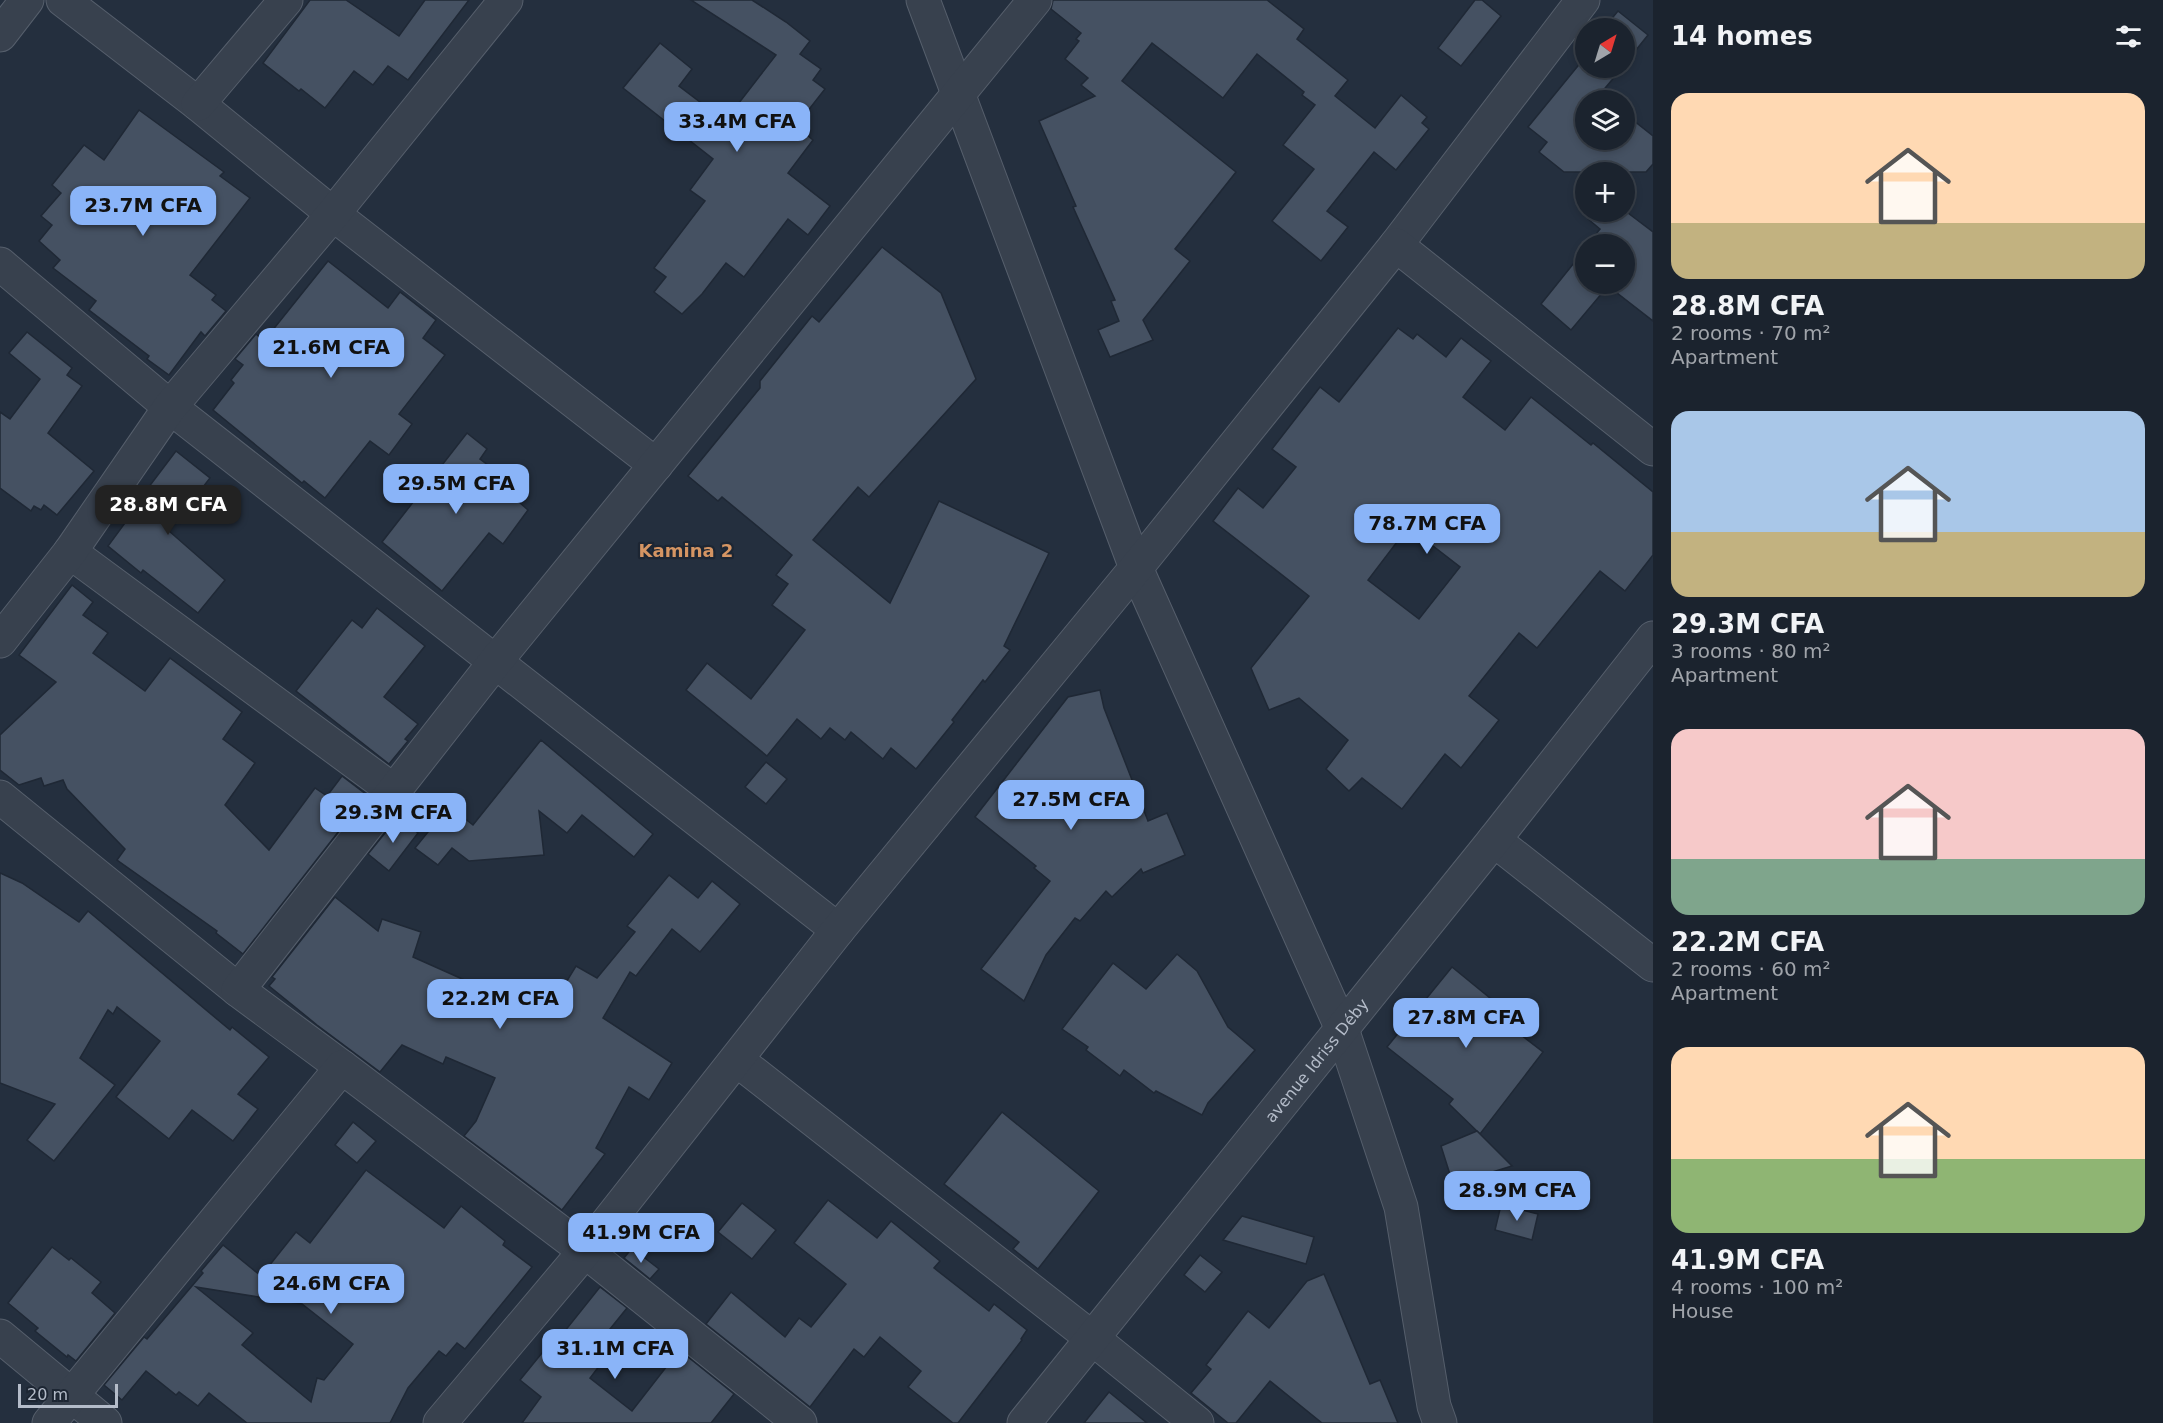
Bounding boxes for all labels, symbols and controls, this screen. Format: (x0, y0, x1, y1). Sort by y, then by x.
north arrow (1575, 18, 1635, 78)
map controls (1575, 18, 1635, 294)
icon: filters (2112, 20, 2145, 53)
text: 14 homes (1671, 21, 1813, 51)
button: layers (1575, 90, 1635, 150)
pin: 33.4M CFA (668, 102, 806, 153)
text: 33.4M CFA (678, 109, 796, 133)
icon: home (1854, 132, 1962, 240)
button: + (1575, 162, 1635, 222)
pin: 23.7M CFA (74, 186, 212, 237)
text: 23.7M CFA (84, 193, 202, 217)
button: − (1575, 234, 1635, 294)
text: 28.8M CFA (1671, 291, 1824, 321)
text: 2 rooms · 70 m² (1671, 321, 1831, 345)
pin: 21.6M CFA (262, 328, 400, 379)
text: 21.6M CFA (272, 335, 390, 359)
text: Apartment (1671, 345, 1778, 369)
icon: home (1854, 450, 1962, 558)
pin: 29.5M CFA (387, 464, 525, 515)
text: 29.5M CFA (397, 471, 515, 495)
pin: 28.8M CFA (99, 485, 237, 536)
text: 28.8M CFA (109, 492, 227, 516)
pin: 78.7M CFA (1358, 504, 1496, 555)
text: 78.7M CFA (1368, 511, 1486, 535)
district label: Kamina 2 (639, 540, 733, 561)
text: 29.3M CFA (1671, 609, 1824, 639)
text: 3 rooms · 80 m² (1671, 639, 1831, 663)
text: Apartment (1671, 663, 1778, 687)
icon: home (1854, 768, 1962, 876)
pin: 27.5M CFA (1002, 780, 1140, 831)
text: 27.5M CFA (1012, 787, 1130, 811)
pin: 29.3M CFA (324, 793, 462, 844)
text: 29.3M CFA (334, 800, 452, 824)
text: 22.2M CFA (1671, 927, 1824, 957)
text: 2 rooms · 60 m² (1671, 957, 1831, 981)
pin: 22.2M CFA (431, 979, 569, 1030)
text: Apartment (1671, 981, 1778, 1005)
text: 22.2M CFA (441, 986, 559, 1010)
street label: avenue Idriss Déby (1261, 994, 1372, 1126)
pin: 27.8M CFA (1397, 998, 1535, 1049)
text: 27.8M CFA (1407, 1005, 1525, 1029)
icon: home (1854, 1086, 1962, 1194)
pin: 28.9M CFA (1448, 1171, 1586, 1222)
text: 28.9M CFA (1458, 1178, 1576, 1202)
pin: 41.9M CFA (572, 1213, 710, 1264)
text: 41.9M CFA (582, 1220, 700, 1244)
text: 41.9M CFA (1671, 1245, 1824, 1275)
pin: 24.6M CFA (262, 1264, 400, 1315)
text: 24.6M CFA (272, 1271, 390, 1295)
text: 4 rooms · 100 m² (1671, 1275, 1843, 1299)
text: House (1671, 1299, 1734, 1323)
pin: 31.1M CFA (546, 1329, 684, 1380)
text: 31.1M CFA (556, 1336, 674, 1360)
scale bar (18, 1381, 118, 1408)
text: 20 m (27, 1385, 68, 1404)

